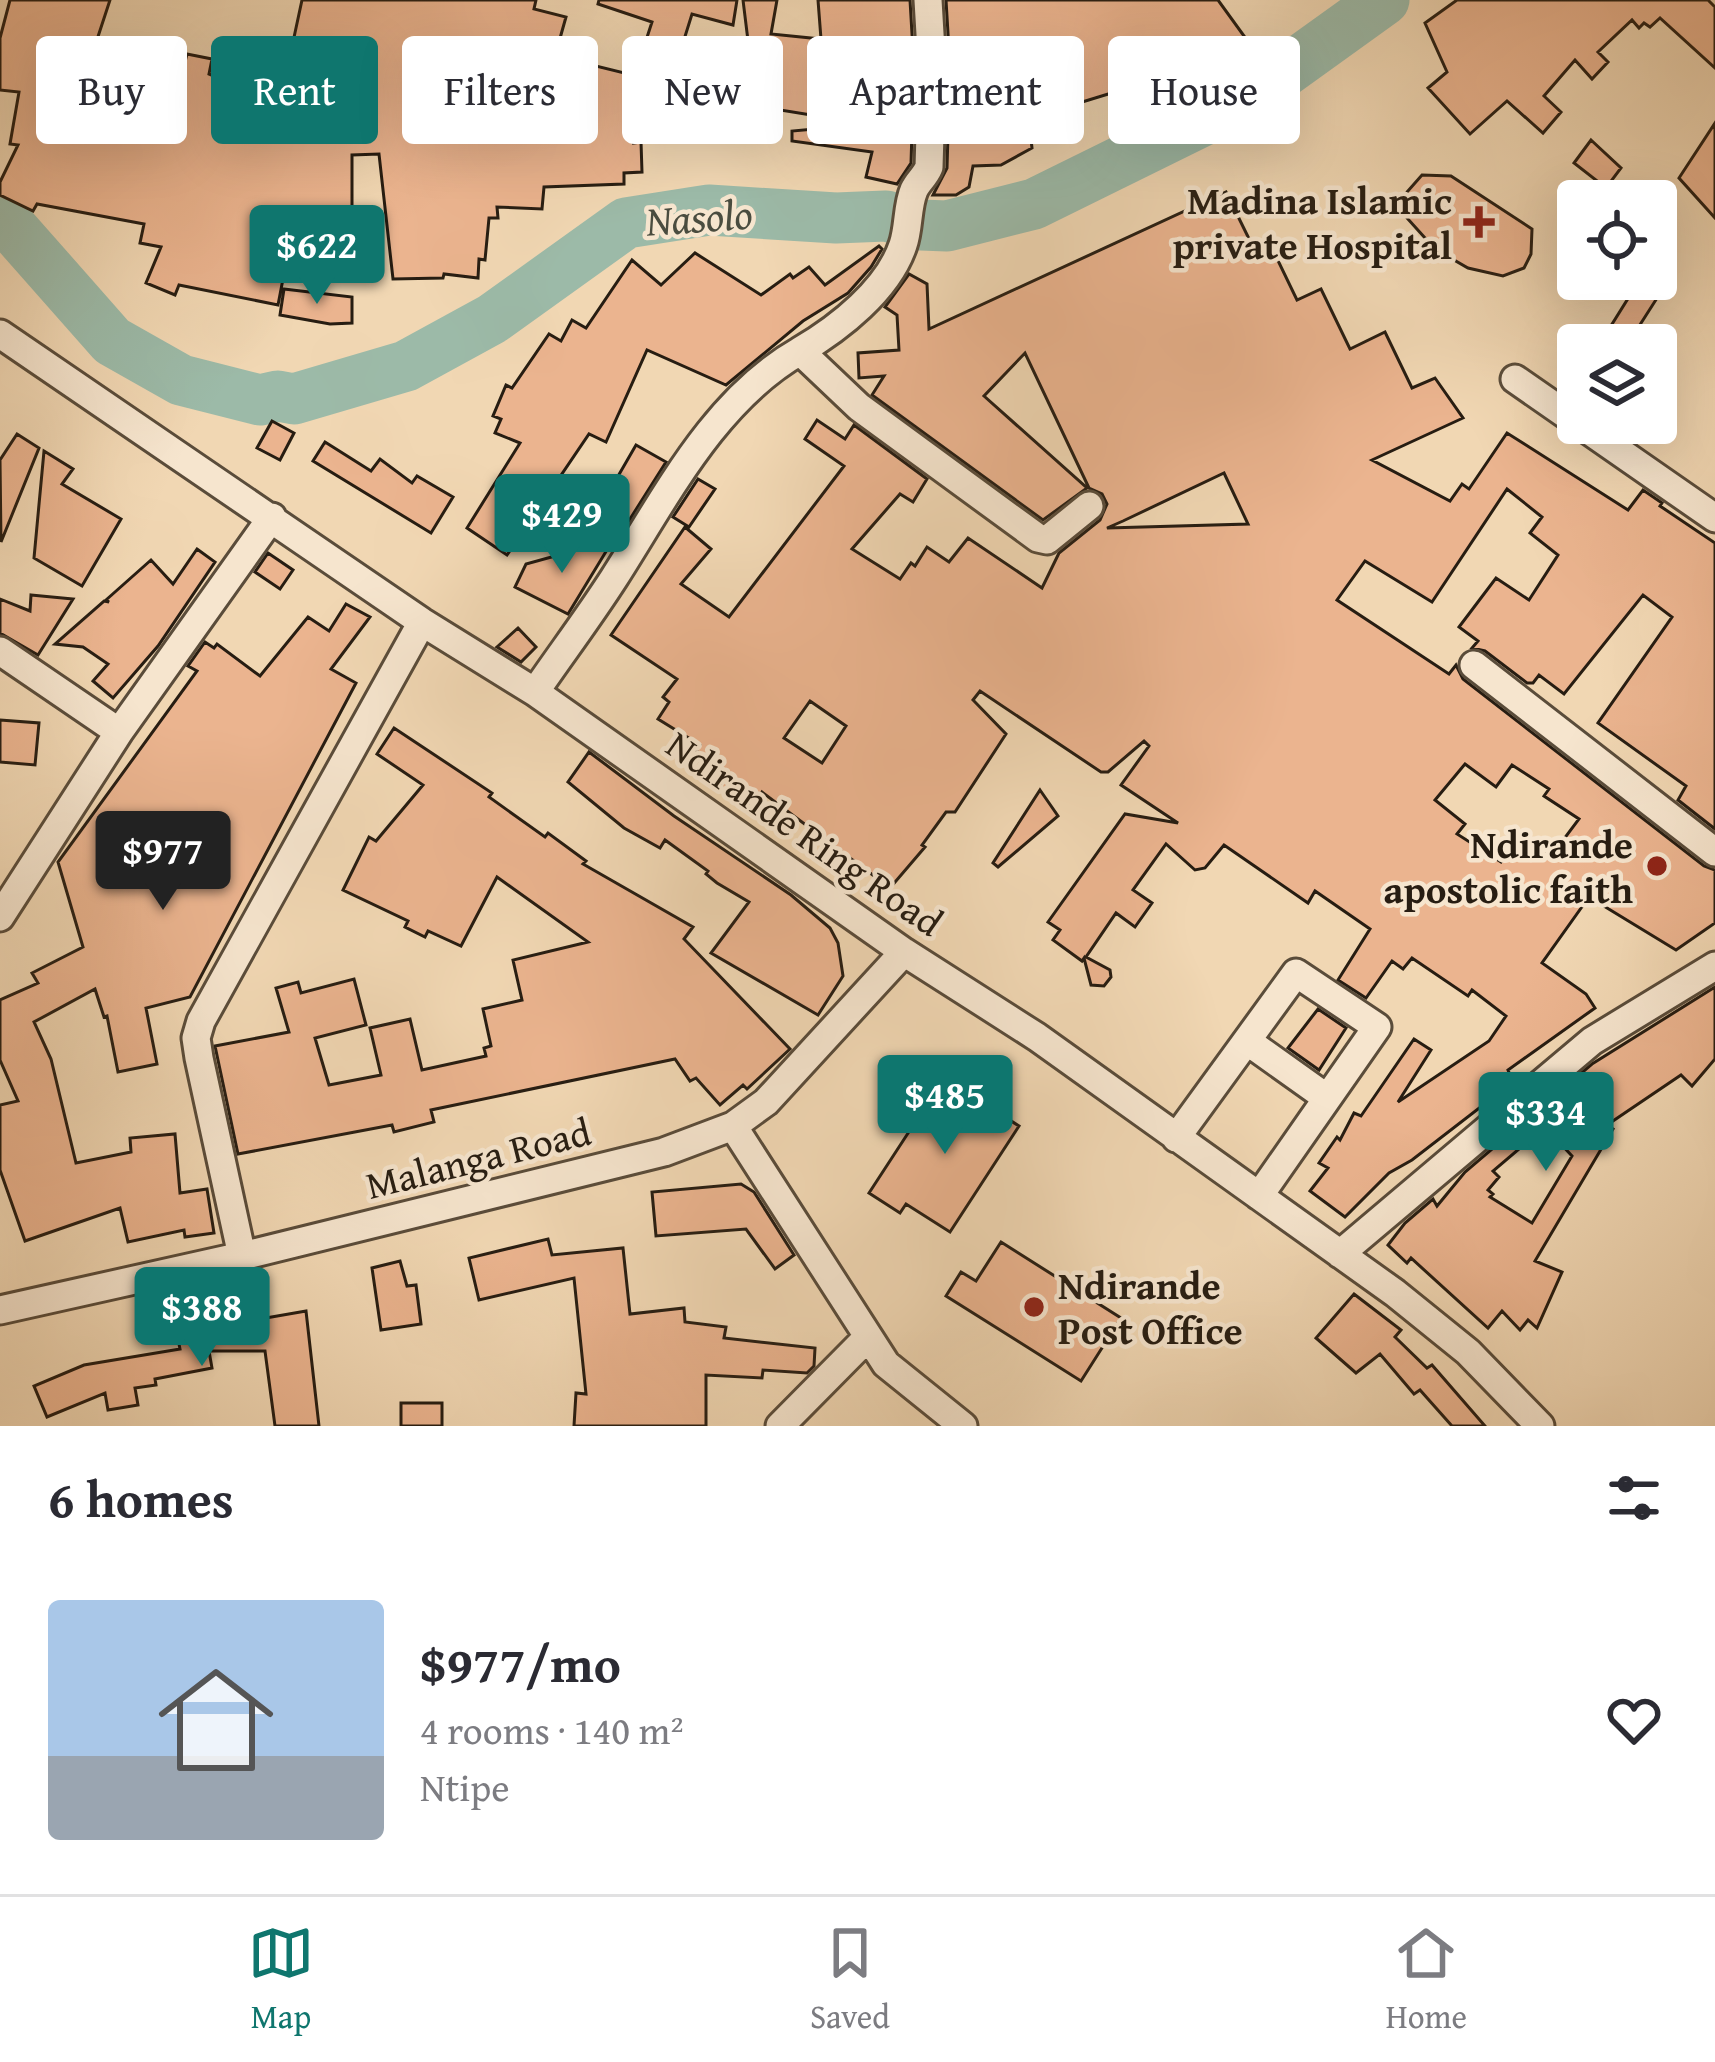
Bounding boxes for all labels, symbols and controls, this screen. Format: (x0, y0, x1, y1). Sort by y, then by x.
chip: Buy (36, 36, 187, 144)
chip: Rent (211, 36, 378, 144)
chip: Filters (402, 36, 598, 144)
chip: New (622, 36, 783, 144)
chip: Apartment (807, 36, 1084, 144)
chip: House (1108, 36, 1300, 144)
place label: Madina Islamic private Hospital (1172, 171, 1452, 273)
map controls (1557, 180, 1677, 444)
button: locate (1557, 180, 1677, 300)
water label: Nasolo (643, 182, 754, 251)
pin: $622 (246, 205, 388, 307)
marker: Madina Islamic private Hospital (1463, 206, 1495, 238)
text: $622 (277, 215, 357, 272)
button: layers (1557, 324, 1677, 444)
pin: $429 (491, 474, 633, 576)
text: $429 (522, 484, 602, 541)
street label: Ndirande Ring Road (655, 716, 955, 949)
pin: $977 (92, 811, 234, 913)
place label: Ndirande apostolic faith (1384, 815, 1633, 917)
text: $977 (123, 821, 203, 878)
marker: Ndirande apostolic faith (1644, 853, 1670, 879)
pin: $485 (874, 1055, 1016, 1157)
text: $485 (905, 1065, 985, 1122)
pin: $334 (1475, 1072, 1617, 1174)
text: $334 (1506, 1082, 1586, 1139)
street label: Malanga Road (360, 1102, 596, 1213)
place label: Ndirande Post Office (1058, 1256, 1243, 1358)
pin: $388 (131, 1267, 273, 1369)
text: $388 (162, 1277, 242, 1334)
marker: Ndirande Post Office (1021, 1294, 1047, 1320)
text: 6 homes (48, 1461, 234, 1536)
icon: filters (1601, 1465, 1667, 1531)
text: $977/mo (420, 1626, 621, 1701)
icon: home (144, 1648, 288, 1792)
icon: heart (1601, 1687, 1667, 1753)
text: 4 rooms · 140 m² (420, 1701, 684, 1758)
text: Ntipe (420, 1758, 510, 1815)
tab: Map (248, 1920, 314, 2040)
tab: Saved (810, 1920, 890, 2040)
tab: Home (1386, 1920, 1467, 2040)

